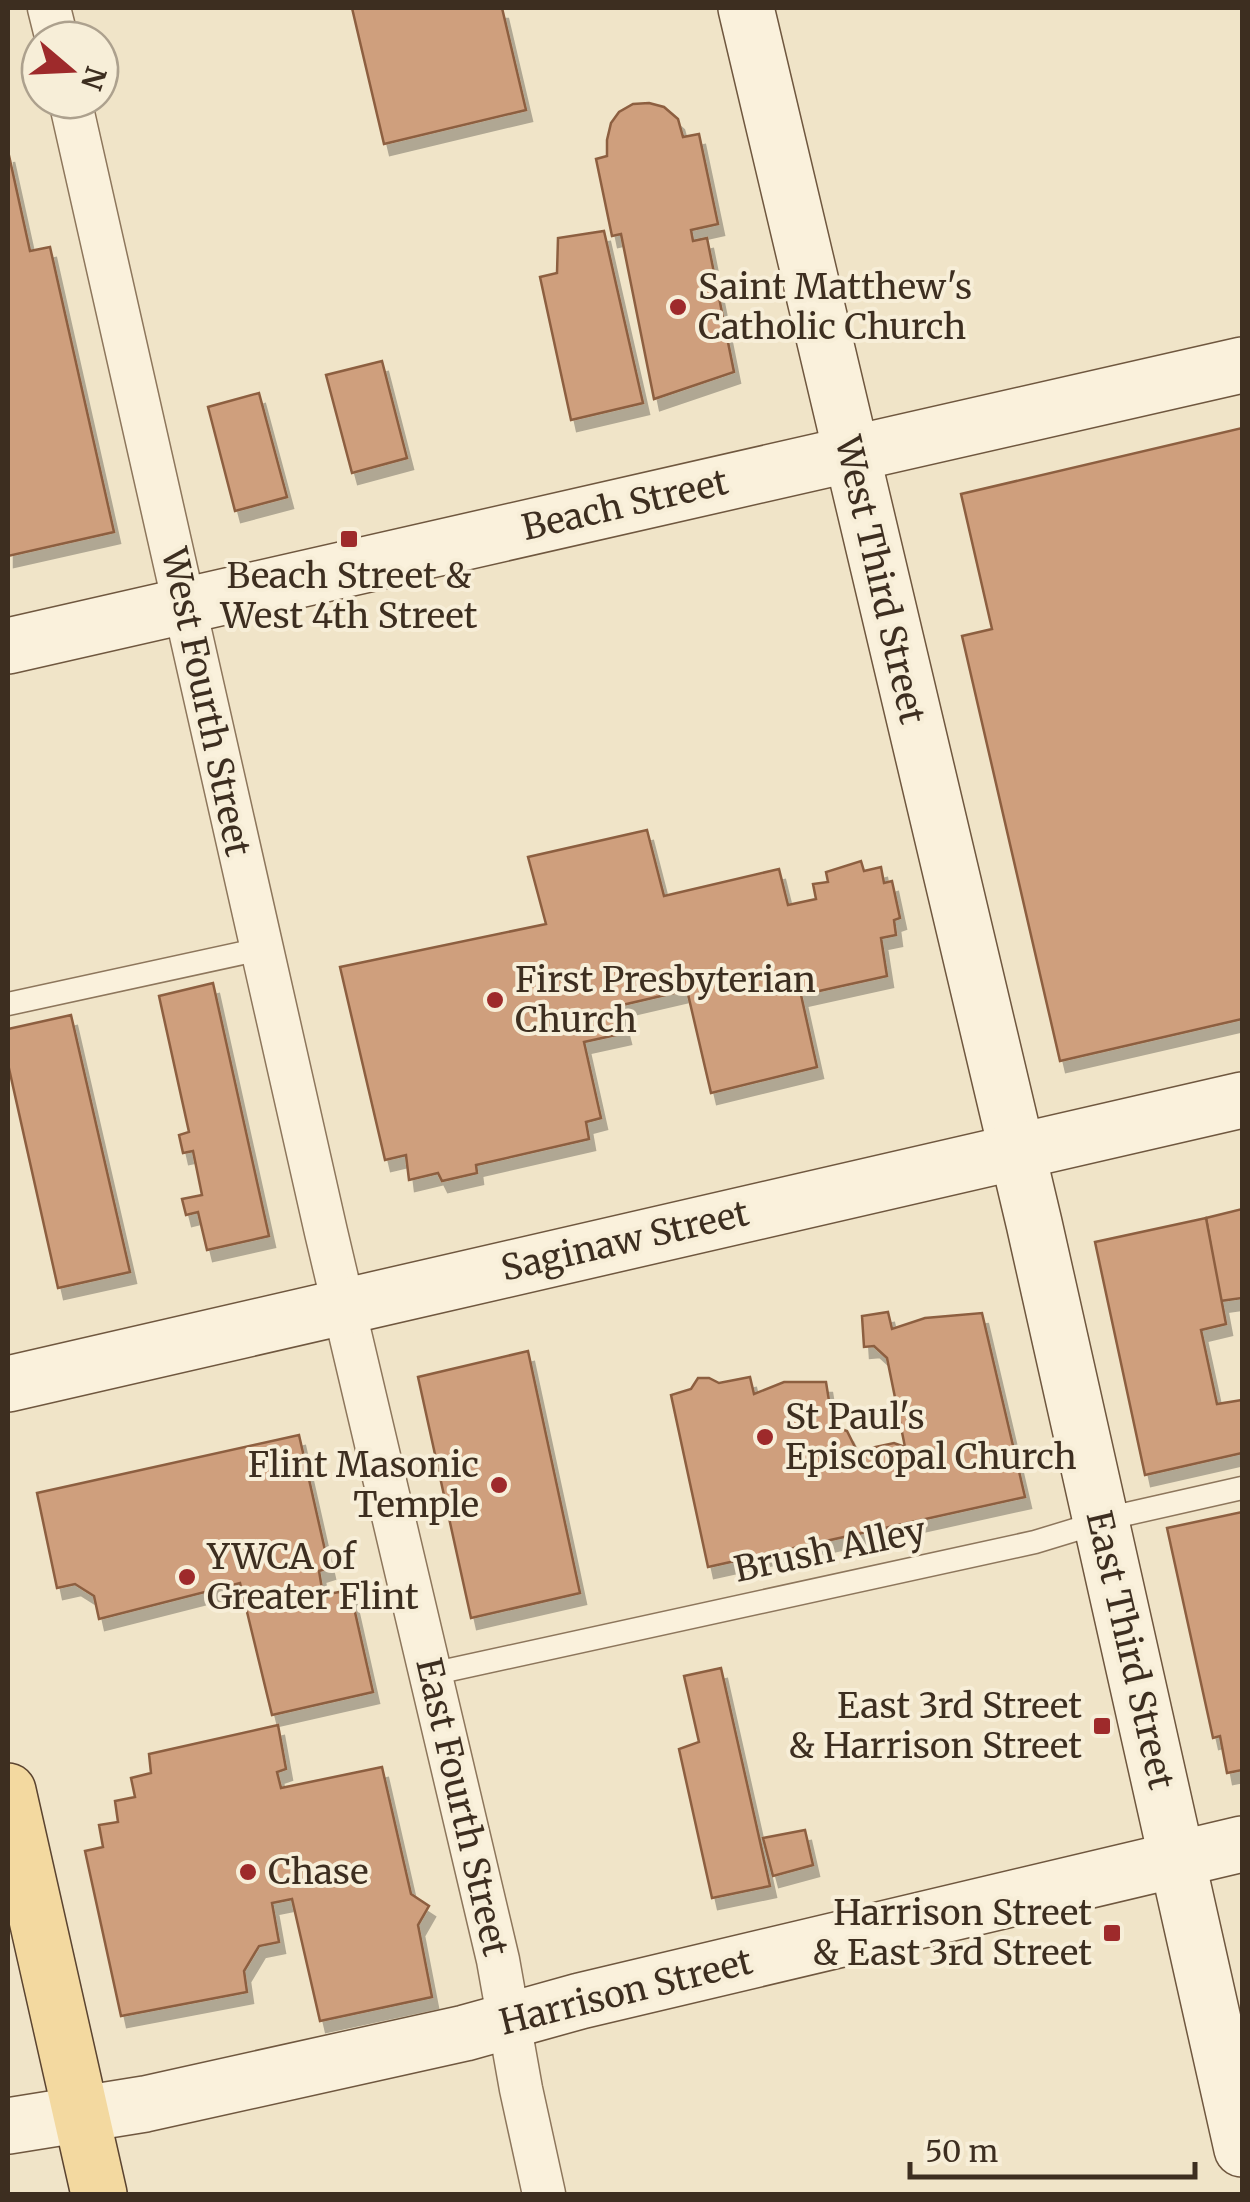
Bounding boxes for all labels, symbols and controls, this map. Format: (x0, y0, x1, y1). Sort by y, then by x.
north arrow (20, 20, 120, 120)
text: N (73, 62, 114, 94)
place label: Saint Matthew's Catholic Church (698, 265, 972, 349)
marker: Saint Matthew's Catholic Church (667, 296, 689, 318)
street label: West Third Street (825, 431, 935, 729)
street label: Beach Street (518, 460, 733, 550)
marker: Beach Street & West 4th Street (338, 528, 360, 550)
street label: West Fourth Street (152, 543, 260, 860)
place label: Beach Street & West 4th Street (220, 554, 478, 638)
place label: First Presbyterian Church (515, 958, 816, 1042)
marker: First Presbyterian Church (484, 989, 506, 1011)
street label: Saginaw Street (497, 1191, 753, 1291)
place label: St Paul's Episcopal Church (785, 1395, 1077, 1479)
marker: St Paul's Episcopal Church (754, 1426, 776, 1448)
place label: Flint Masonic Temple (248, 1443, 479, 1527)
marker: Flint Masonic Temple (488, 1474, 510, 1496)
street label: East Third Street (1077, 1506, 1184, 1794)
street label: Brush Alley (730, 1508, 930, 1592)
place label: YWCA of Greater Flint (206, 1535, 419, 1619)
marker: YWCA of Greater Flint (176, 1566, 198, 1588)
street label: East Fourth Street (406, 1654, 518, 1961)
place label: East 3rd Street & Harrison Street (788, 1684, 1082, 1768)
marker: East 3rd Street & Harrison Street (1091, 1715, 1113, 1737)
place label: Chase (268, 1850, 368, 1894)
marker: Chase (237, 1861, 259, 1883)
place label: Harrison Street & East 3rd Street (812, 1891, 1092, 1975)
marker: Harrison Street & East 3rd Street (1101, 1922, 1123, 1944)
street label: Harrison Street (495, 1939, 757, 2045)
scale bar (910, 2117, 1195, 2179)
text: 50 m (925, 2132, 998, 2170)

